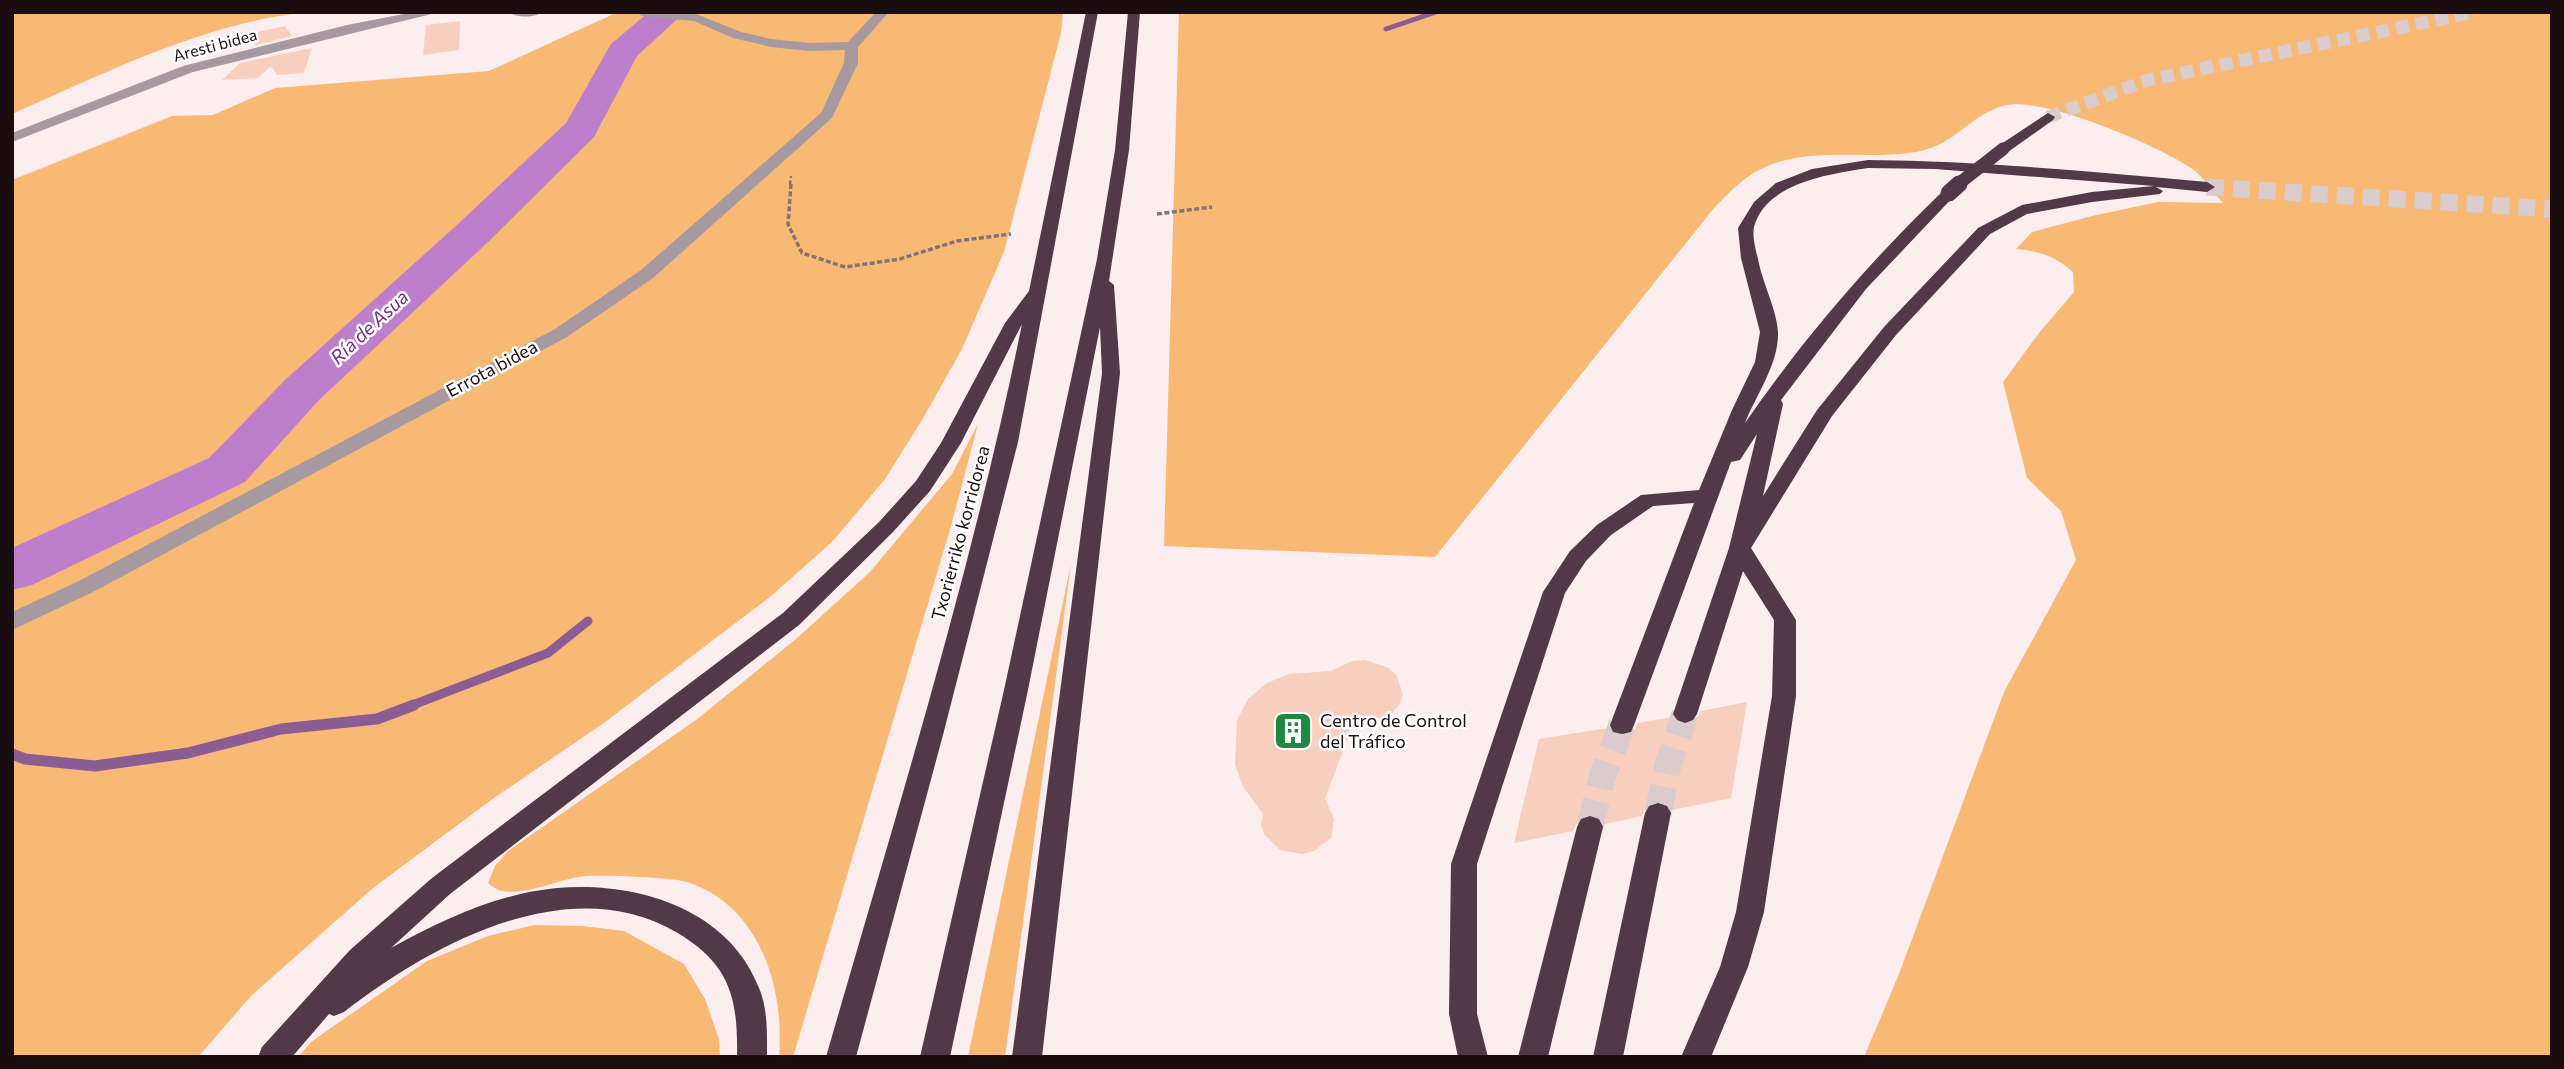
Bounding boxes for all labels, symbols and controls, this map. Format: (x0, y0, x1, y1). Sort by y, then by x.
street label: Aresti bidea (171, 24, 259, 65)
water label: Ría de Asua (325, 285, 412, 369)
street label: Errota bidea (442, 335, 541, 401)
street label: Txorierriko korridorea (926, 443, 994, 622)
place label: Centro de Control del Tráfico (1320, 709, 1467, 752)
building icon: Centro de Control del Tráfico (1272, 710, 1314, 752)

